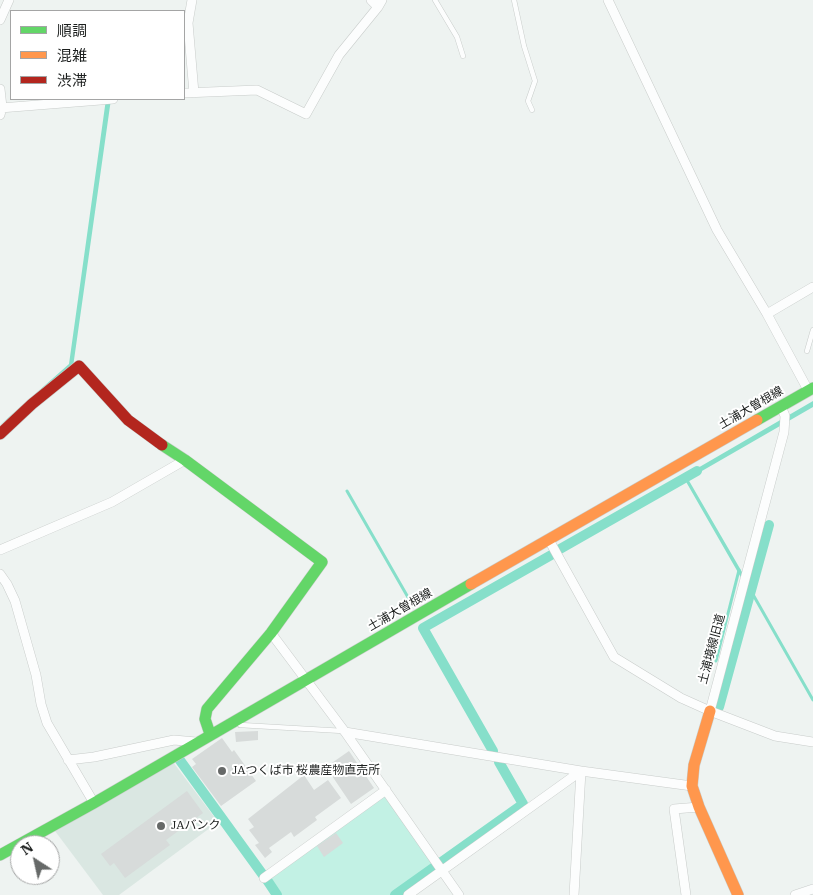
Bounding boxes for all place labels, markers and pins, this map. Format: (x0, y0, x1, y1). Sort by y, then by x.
place label: JAつくば市 桜農産物直売所 (232, 764, 380, 778)
marker: JAつくば市 桜農産物直売所 (216, 765, 228, 777)
place label: JAバンク (171, 819, 220, 833)
marker: JAバンク (155, 820, 167, 832)

